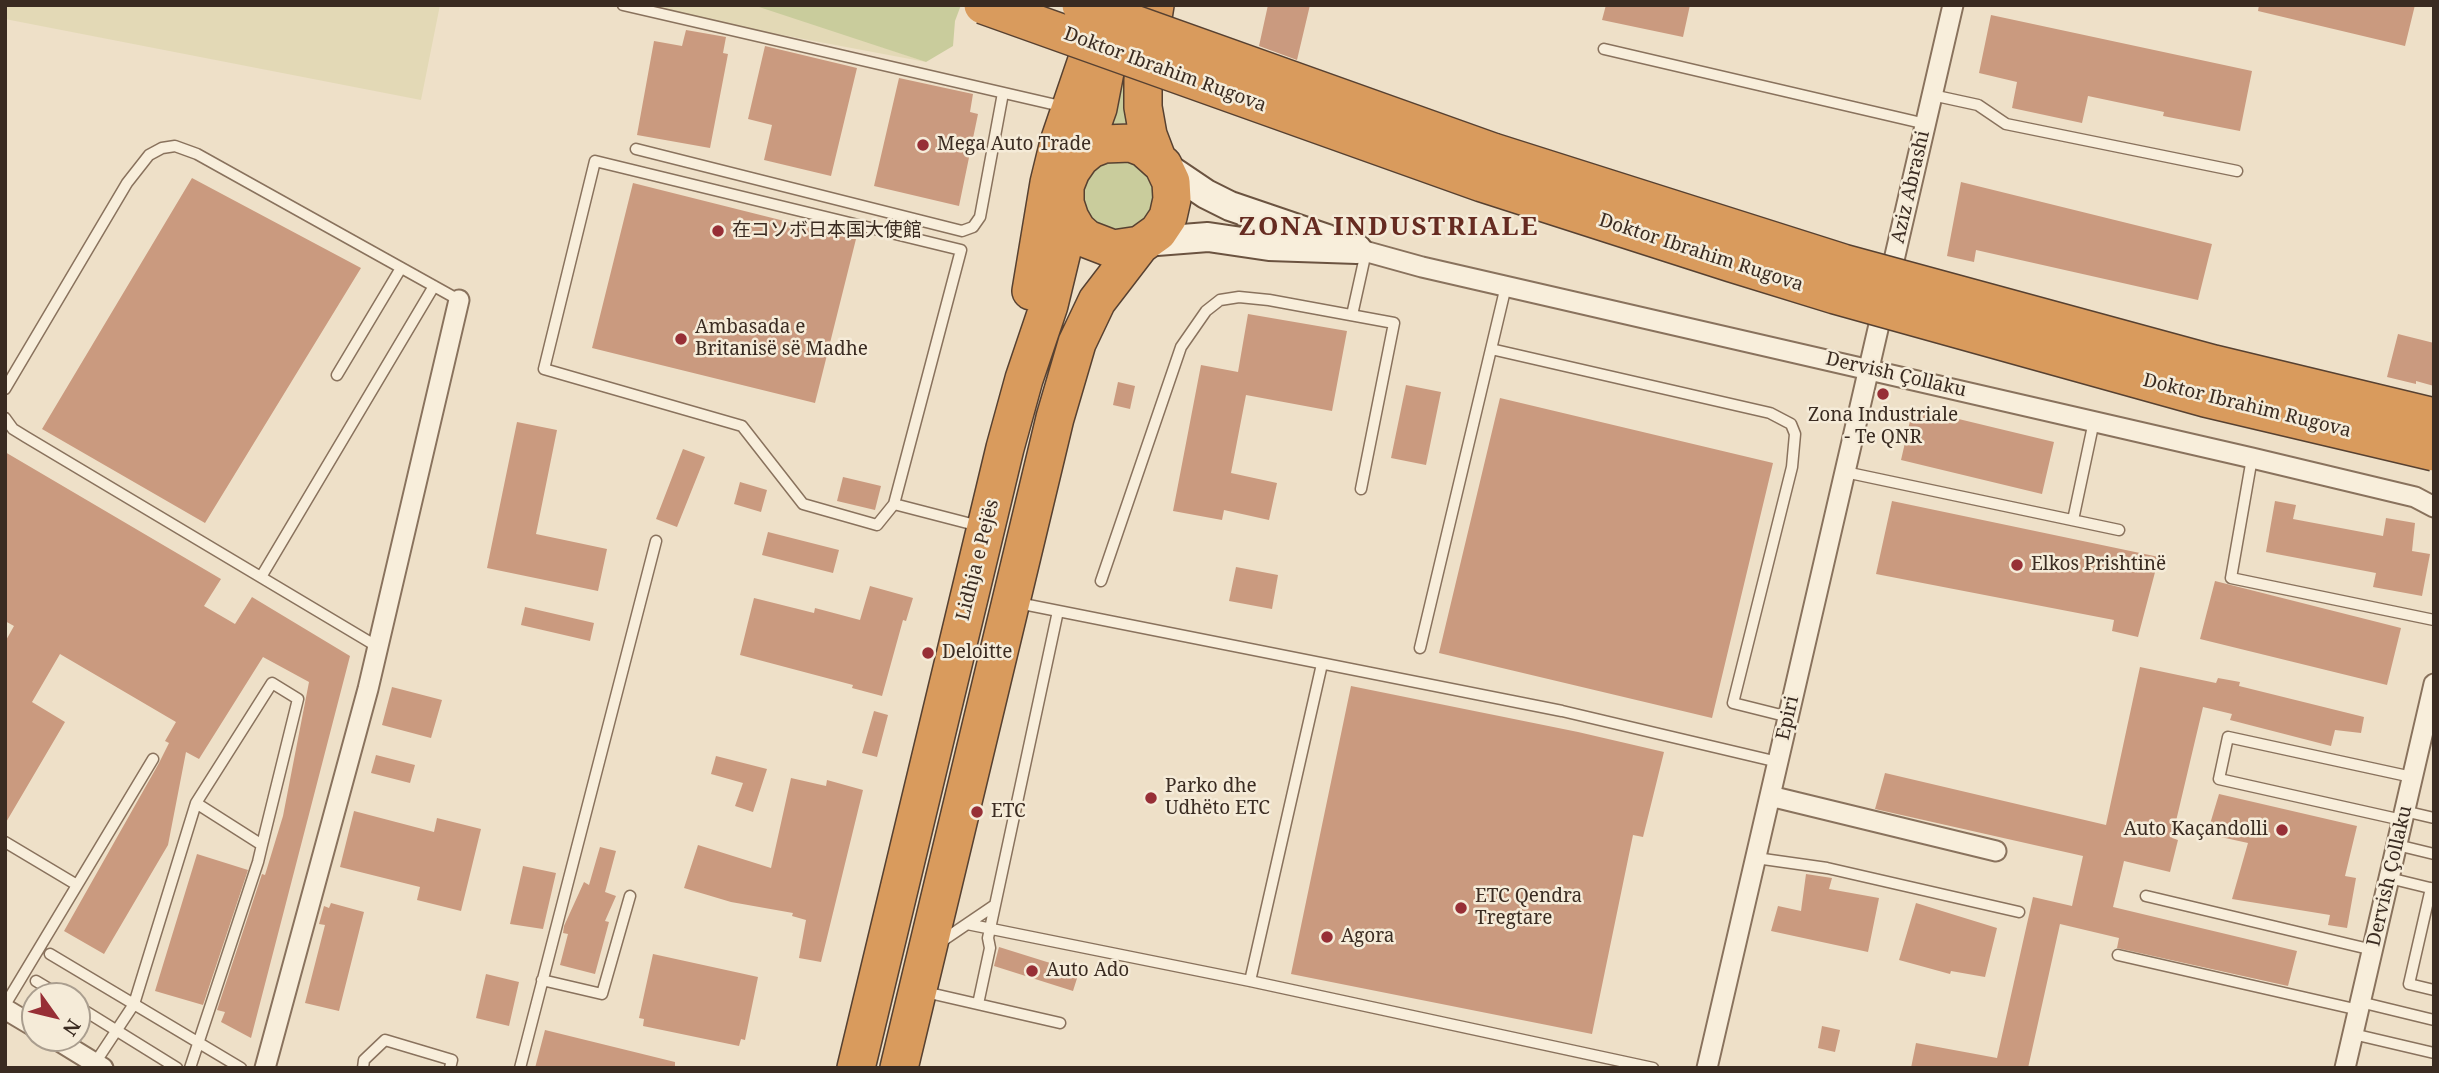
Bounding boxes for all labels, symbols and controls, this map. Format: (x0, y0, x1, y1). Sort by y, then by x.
street label: Doktor Ibrahim Rugova (1061, 23, 1269, 117)
street label: Aziz Abrashi (1887, 128, 1935, 246)
place label: Mega Auto Trade (937, 134, 1091, 156)
marker: Mega Auto Trade (915, 137, 931, 153)
street label: Doktor Ibrahim Rugova (1596, 209, 1806, 297)
district label: ZONA INDUSTRIALE (1241, 212, 1537, 244)
place label: 在コソボ日本国大使館 (732, 220, 922, 242)
marker: 在コソボ日本国大使館 (710, 223, 726, 239)
place label: Ambasada e Britanisë së Madhe (695, 317, 868, 361)
marker: Ambasada e Britanisë së Madhe (673, 331, 689, 347)
street label: Dervish Çollaku (1823, 348, 1969, 402)
street label: Doktor Ibrahim Rugova (2141, 369, 2353, 443)
marker: Zona Industriale - Te QNR (1875, 386, 1891, 402)
place label: Zona Industriale - Te QNR (1808, 405, 1958, 449)
street label: Lidhja e Pejës (952, 497, 1004, 623)
place label: Elkos Prishtinë (2031, 554, 2166, 576)
marker: Elkos Prishtinë (2009, 557, 2025, 573)
place label: Deloitte (942, 642, 1012, 664)
marker: Deloitte (920, 645, 936, 661)
street label: Epiri (1772, 694, 1804, 742)
place label: Parko dhe Udhëto ETC (1165, 776, 1270, 820)
marker: Parko dhe Udhëto ETC (1143, 790, 1159, 806)
place label: ETC (991, 801, 1026, 823)
street label: Dervish Çollaku (2363, 803, 2417, 949)
marker: ETC (969, 804, 985, 820)
place label: Auto Kaçandolli (2124, 819, 2268, 841)
marker: Auto Kaçandolli (2274, 822, 2290, 838)
place label: ETC Qendra Tregtare (1475, 886, 1582, 930)
marker: ETC Qendra Tregtare (1453, 900, 1469, 916)
place label: Agora (1341, 926, 1394, 948)
marker: Agora (1319, 929, 1335, 945)
place label: Auto Ado (1046, 960, 1129, 982)
marker: Auto Ado (1024, 963, 1040, 979)
north arrow (21, 982, 91, 1052)
text: N (57, 1014, 87, 1041)

